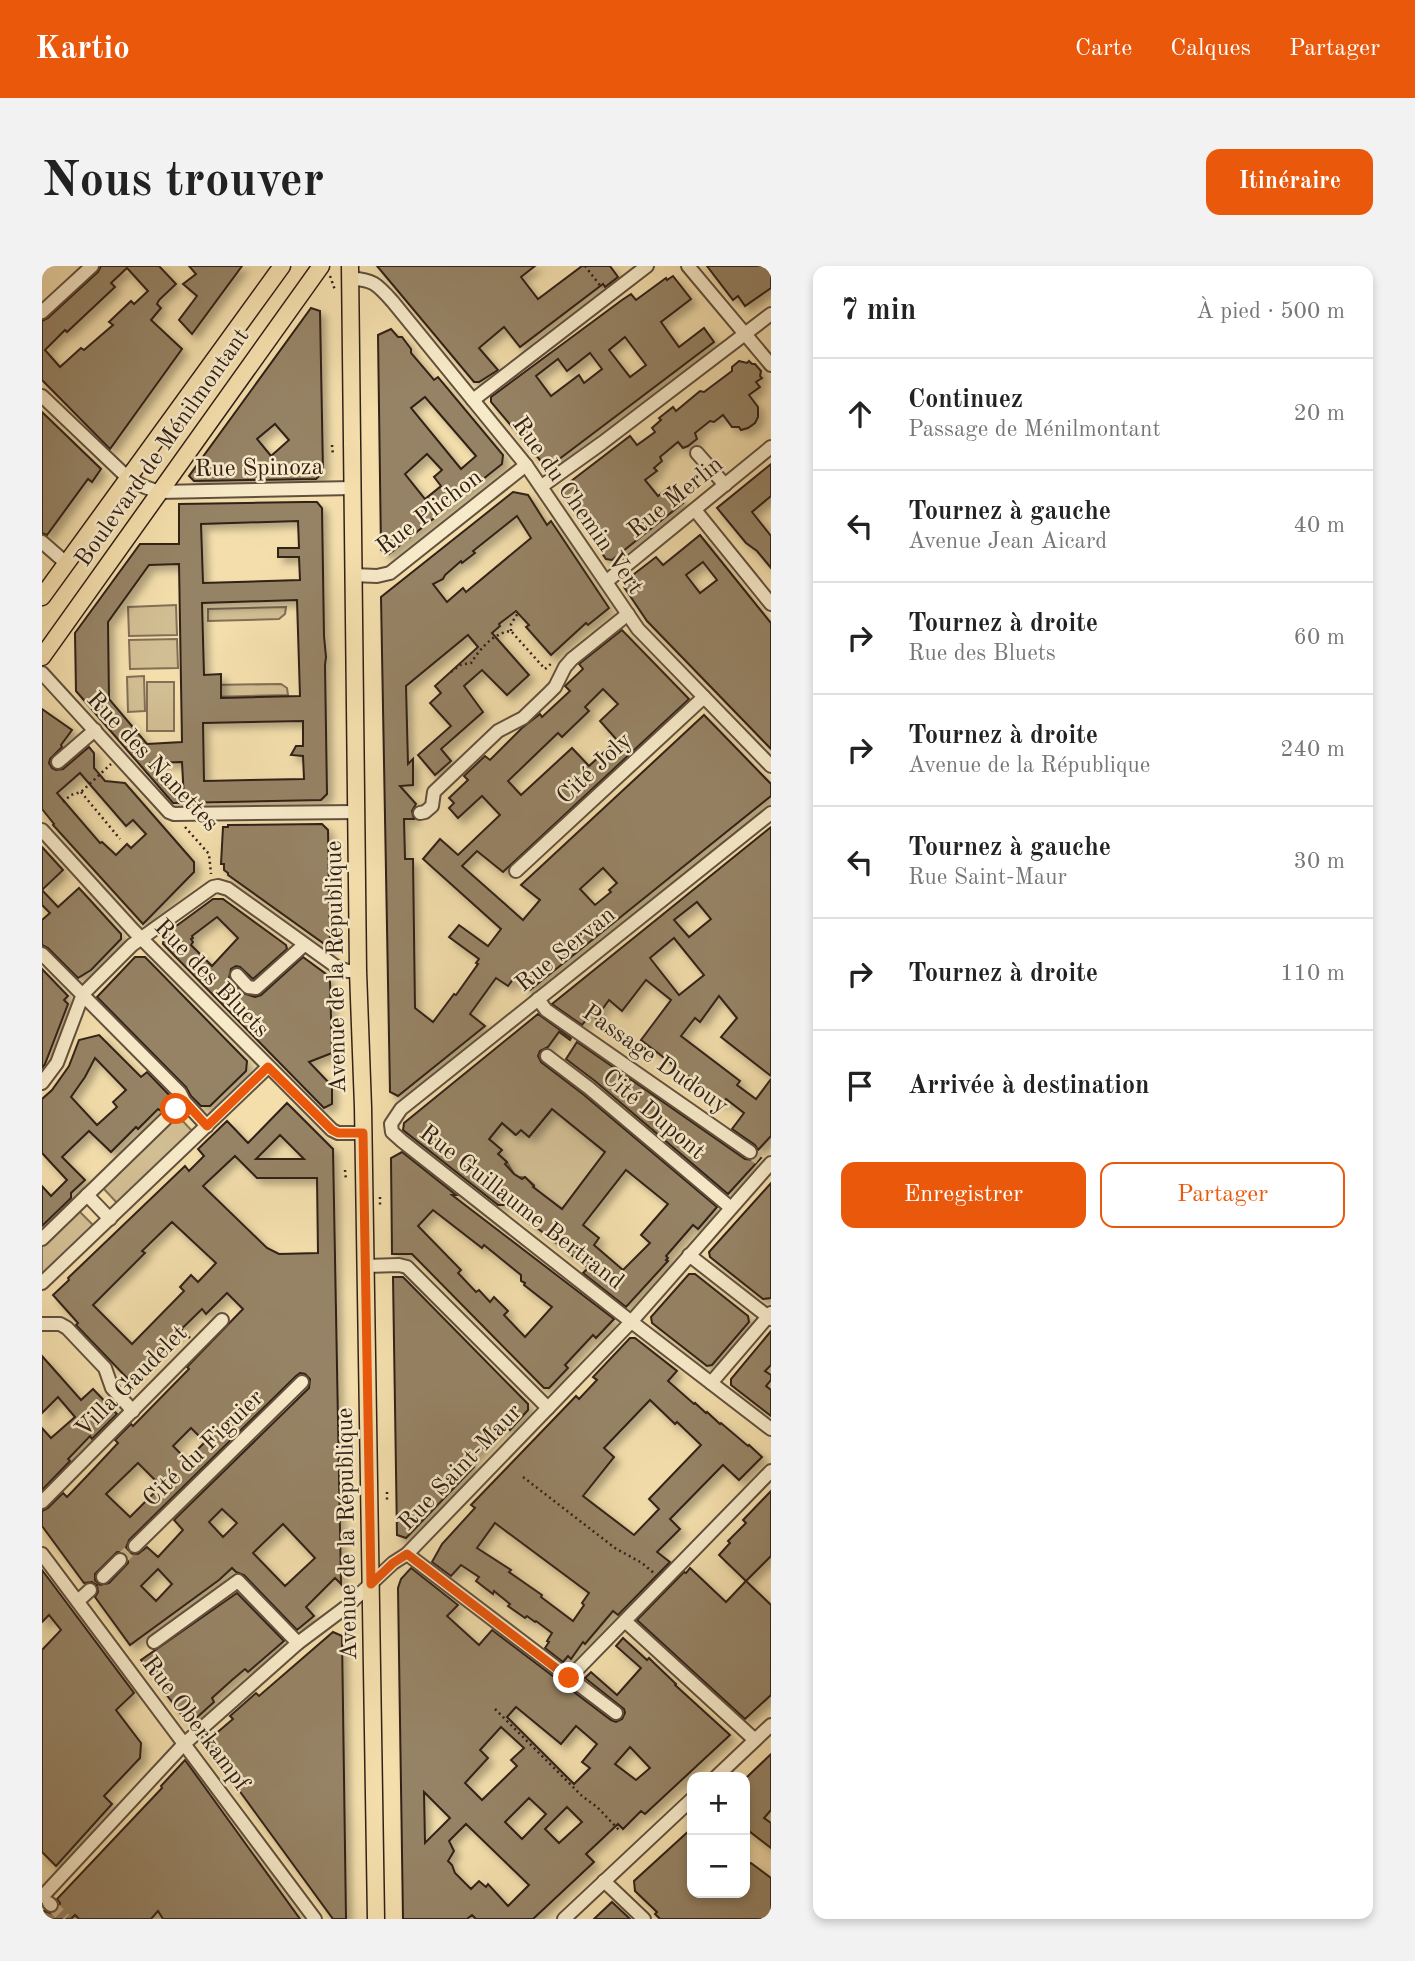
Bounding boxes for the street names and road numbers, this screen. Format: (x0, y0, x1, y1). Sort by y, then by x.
street label: Boulevard de Ménilmontant (72, 325, 254, 571)
street label: Rue du Chemin Vert (507, 413, 647, 599)
street label: Rue Merlin (624, 453, 728, 543)
street label: Rue Spinoza (194, 456, 324, 482)
street label: Rue Plichon (373, 466, 487, 560)
street label: Rue des Nanettes (81, 688, 223, 836)
street label: Cité Joly (553, 728, 637, 809)
street label: Avenue de la République (323, 840, 351, 1094)
street label: Rue Servan (512, 903, 620, 997)
street label: Rue des Bluets (149, 915, 273, 1043)
street label: Passage Dudouy (578, 1001, 733, 1119)
street label: Cité Dupont (597, 1065, 709, 1165)
street label: Rue Guillaume Bertrand (414, 1121, 628, 1295)
street label: Villa Gaudelet (72, 1322, 192, 1442)
street label: Cité du Figuier (139, 1386, 269, 1512)
street label: Rue Saint-Maur (395, 1400, 527, 1536)
street label: Avenue de la République (334, 1407, 362, 1661)
street label: Rue Oberkampf (137, 1652, 254, 1797)

